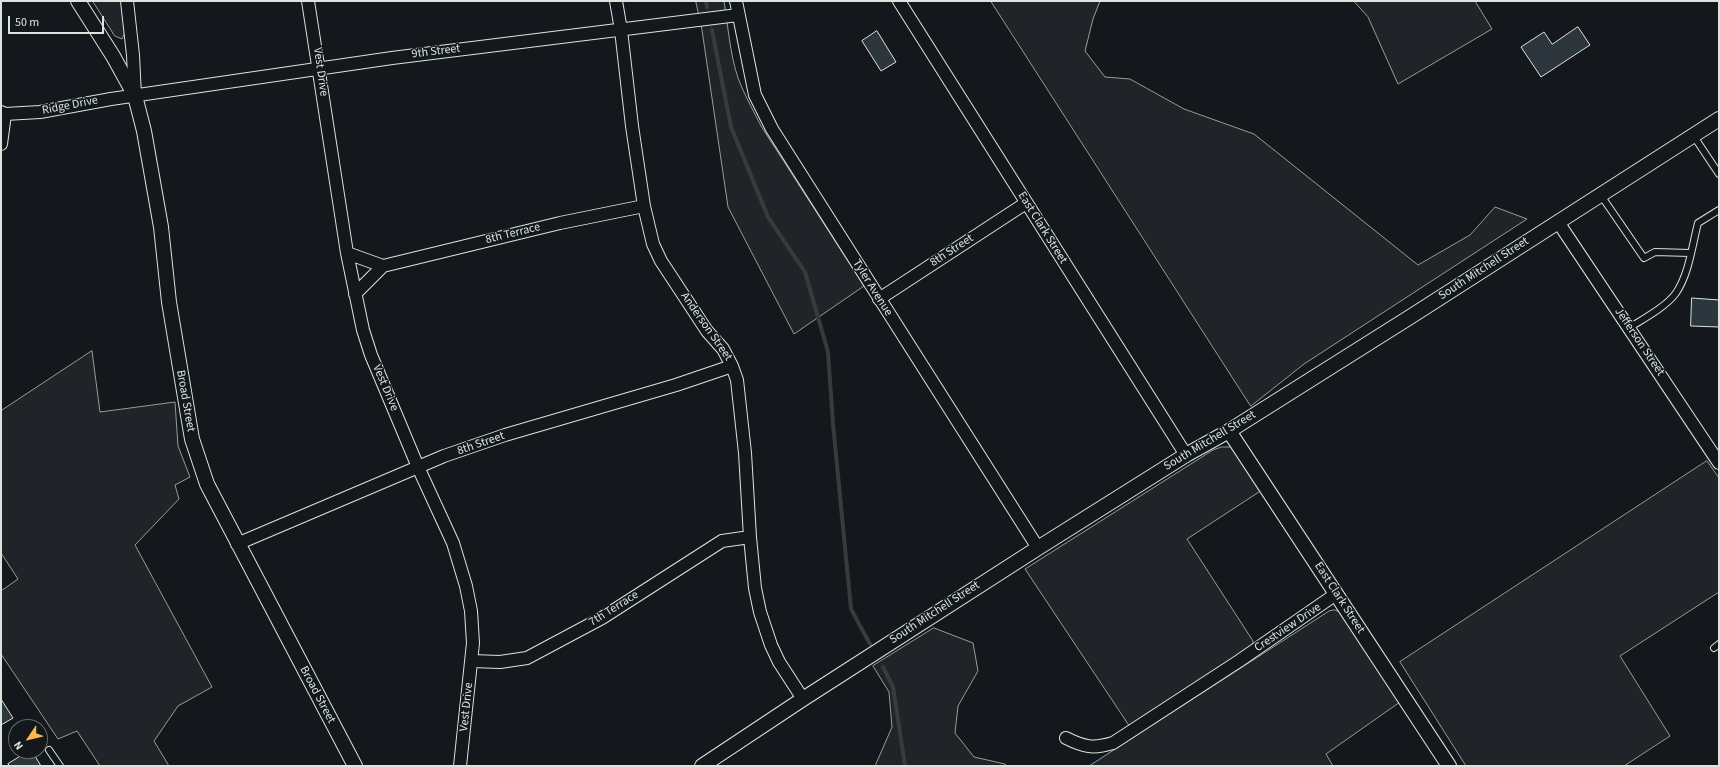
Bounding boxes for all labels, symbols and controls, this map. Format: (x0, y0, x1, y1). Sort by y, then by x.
scale bar (10, 8, 106, 34)
text: 50 m (15, 14, 39, 31)
street label: 9th Street (411, 42, 461, 62)
street label: Vest Drive (309, 47, 331, 97)
street label: Ridge Drive (41, 94, 99, 118)
street label: East Clark Street (1014, 189, 1070, 267)
street label: 8th Terrace (484, 220, 542, 248)
street label: 8th Street (928, 232, 976, 270)
street label: South Mitchell Street (1436, 234, 1532, 304)
street label: Tyler Avenue (849, 257, 895, 319)
street label: Anderson Street (677, 290, 735, 364)
street label: Jefferson Street (1611, 305, 1667, 379)
street label: Vest Drive (369, 363, 401, 413)
street label: Broad Street (172, 369, 198, 433)
street label: South Mitchell Street (1161, 408, 1259, 474)
street label: 8th Street (455, 429, 507, 459)
street label: East Clark Street (1311, 560, 1367, 636)
street label: South Mitchell Street (887, 578, 983, 648)
street label: 7th Terrace (587, 588, 641, 630)
street label: Crestview Drive (1252, 600, 1324, 656)
street label: Broad Street (296, 664, 338, 726)
street label: Vest Drive (457, 682, 477, 732)
north arrow (8, 719, 48, 759)
text: N (10, 738, 27, 753)

